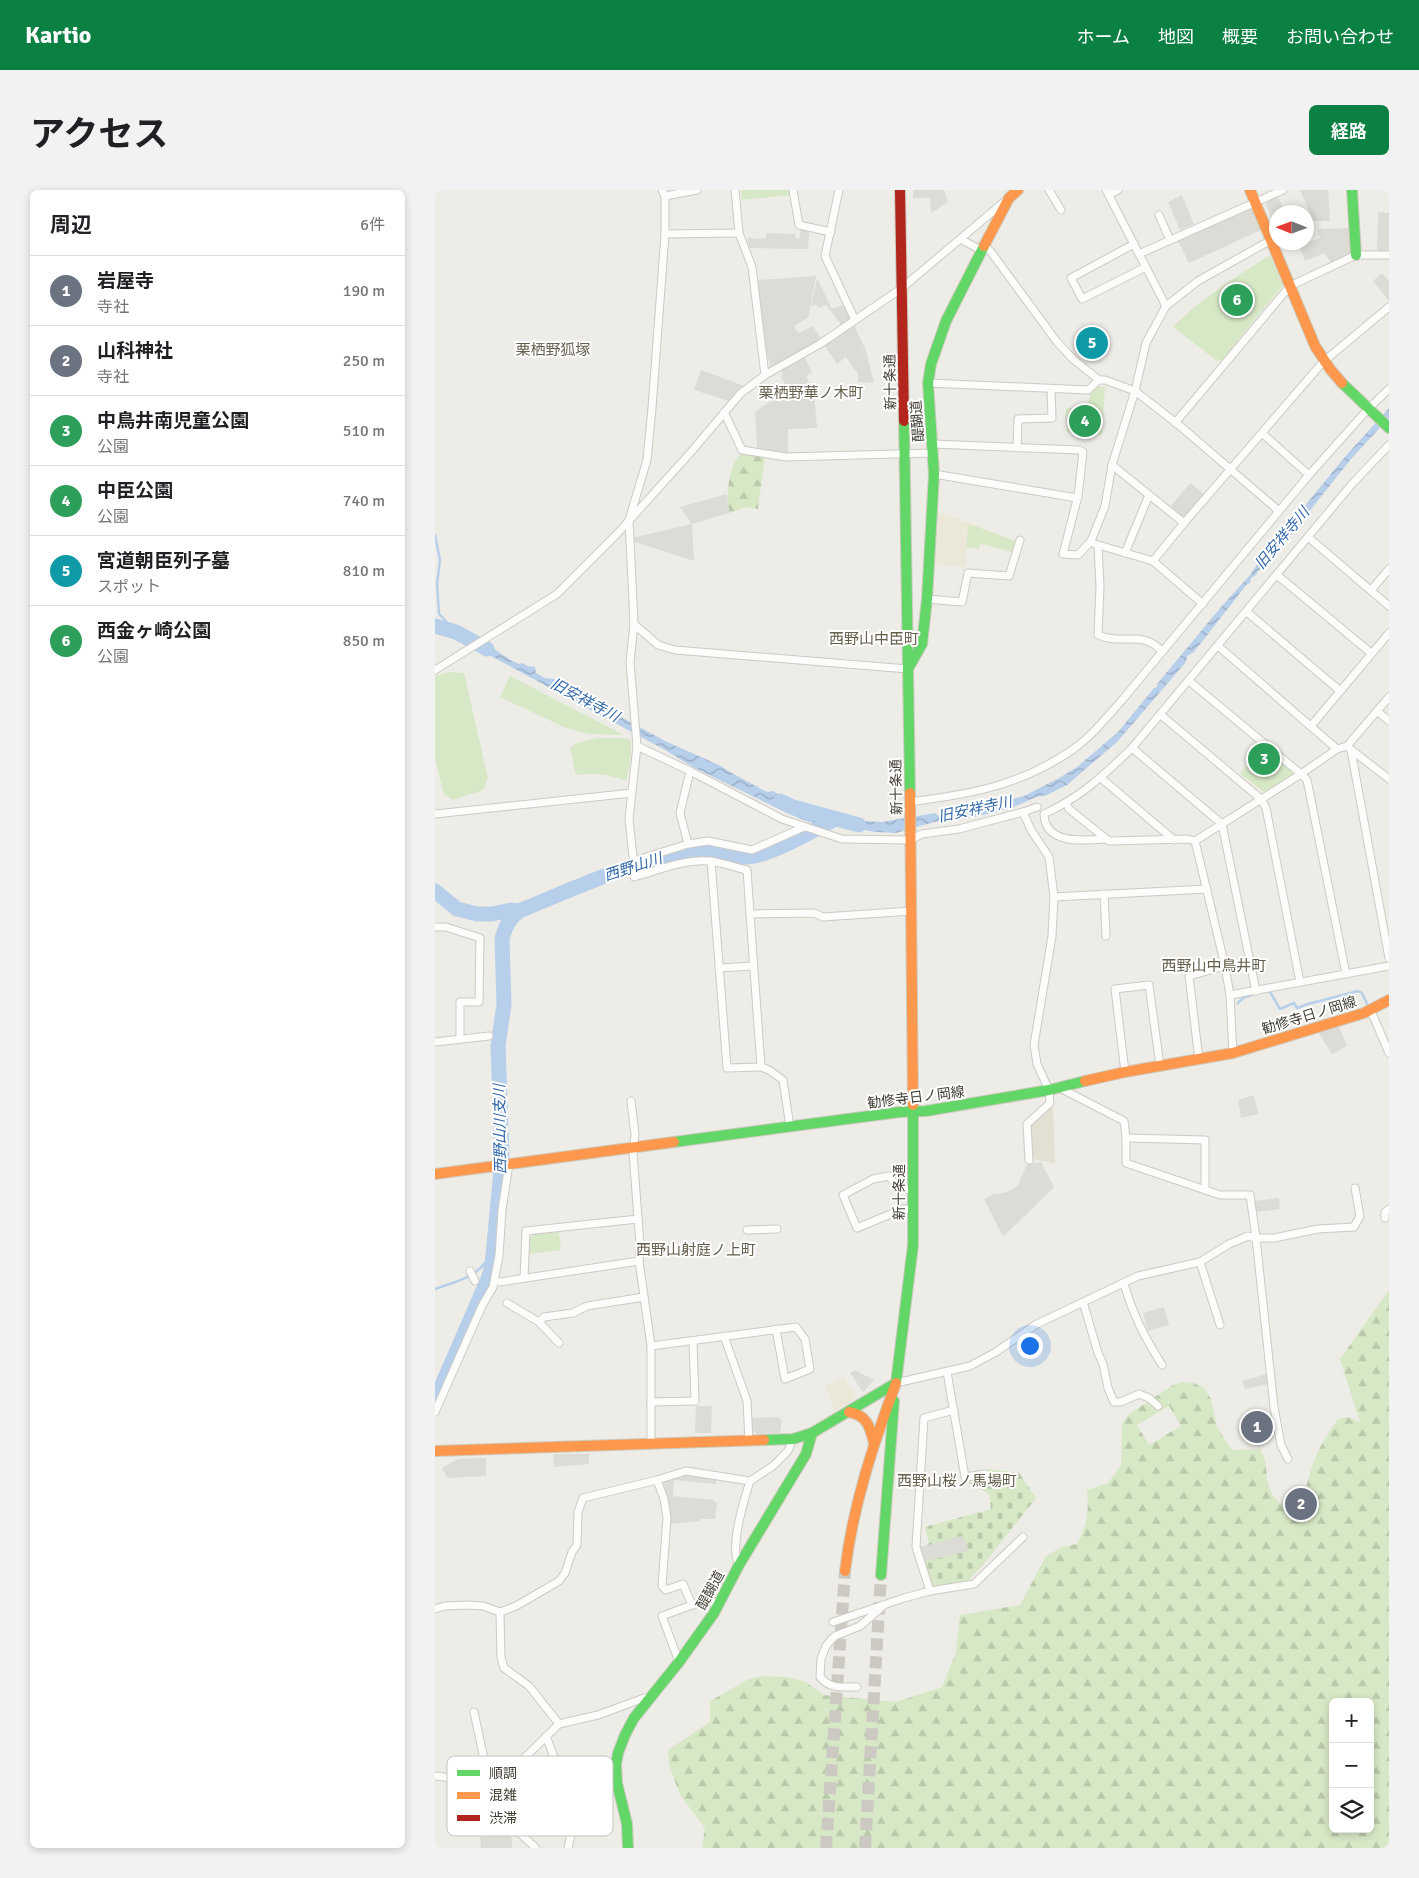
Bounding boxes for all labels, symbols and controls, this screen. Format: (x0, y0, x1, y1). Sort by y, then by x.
text: Kartio (25, 20, 91, 50)
text: ホーム (1077, 26, 1130, 48)
text: 地図 (1158, 26, 1194, 48)
text: 概要 (1222, 26, 1258, 48)
text: お問い合わせ (1286, 26, 1394, 48)
button: 経路 (1309, 105, 1389, 155)
text: アクセス (30, 113, 168, 156)
north arrow (1269, 205, 1314, 250)
text: 周辺 (50, 212, 92, 238)
text: 6件 (360, 215, 385, 235)
text: 岩屋寺 (97, 269, 154, 293)
text: 1 (62, 281, 70, 301)
text: 190 m (343, 281, 385, 301)
pin: 6 (1221, 281, 1253, 319)
text: 寺社 (97, 297, 129, 317)
pin: 5 (1076, 324, 1108, 362)
text: 山科神社 (97, 339, 173, 363)
district label: 栗栖野狐塚 (515, 341, 591, 359)
text: 2 (62, 351, 70, 371)
text: 250 m (343, 351, 385, 371)
street label: 新十条通 (882, 354, 899, 410)
text: 寺社 (97, 367, 129, 387)
district label: 栗栖野華ノ木町 (758, 384, 864, 402)
street label: 醍醐道 (908, 399, 927, 443)
pin: 4 (1069, 402, 1101, 440)
text: 中鳥井南児童公園 (97, 409, 249, 433)
text: 3 (62, 421, 70, 441)
text: 510 m (343, 421, 385, 441)
text: 公園 (97, 437, 129, 457)
text: 中臣公園 (97, 479, 173, 503)
text: 4 (62, 491, 70, 511)
text: 740 m (343, 491, 385, 511)
water label: 旧安祥寺川 (1251, 502, 1314, 573)
text: 公園 (97, 507, 129, 527)
text: 宮道朝臣列子墓 (97, 549, 230, 573)
text: 5 (62, 561, 70, 581)
text: 810 m (343, 561, 385, 581)
text: スポット (97, 577, 161, 597)
text: 西金ヶ崎公園 (97, 619, 211, 643)
district label: 西野山中臣町 (829, 630, 919, 648)
text: 6 (62, 631, 70, 651)
text: 850 m (343, 631, 385, 651)
text: 公園 (97, 647, 129, 667)
water label: 旧安祥寺川 (548, 674, 624, 726)
pin: 3 (1248, 740, 1280, 778)
street label: 新十条通 (888, 759, 905, 815)
water label: 旧安祥寺川 (936, 792, 1016, 826)
water label: 西野山川 (602, 849, 666, 885)
district label: 西野山中鳥井町 (1161, 957, 1267, 975)
street label: 勧修寺日ノ岡線 (1260, 993, 1358, 1038)
water label: 西野山川支川 (490, 1082, 510, 1174)
street label: 勧修寺日ノ岡線 (866, 1083, 966, 1112)
street label: 新十条通 (891, 1164, 908, 1220)
district label: 西野山射庭ノ上町 (636, 1241, 756, 1259)
your location (1017, 1333, 1043, 1359)
pin: 1 (1241, 1408, 1273, 1446)
district label: 西野山桜ノ馬場町 (897, 1472, 1017, 1490)
pin: 2 (1285, 1485, 1317, 1523)
street label: 醍醐道 (693, 1568, 728, 1613)
map controls (1329, 1698, 1374, 1833)
button: + (1329, 1698, 1374, 1743)
button: − (1329, 1743, 1374, 1788)
legend (447, 1756, 613, 1836)
text: 順調 (489, 1765, 517, 1782)
text: 混雑 (489, 1787, 517, 1804)
button: layers (1329, 1788, 1374, 1833)
text: 渋滞 (489, 1810, 517, 1827)

